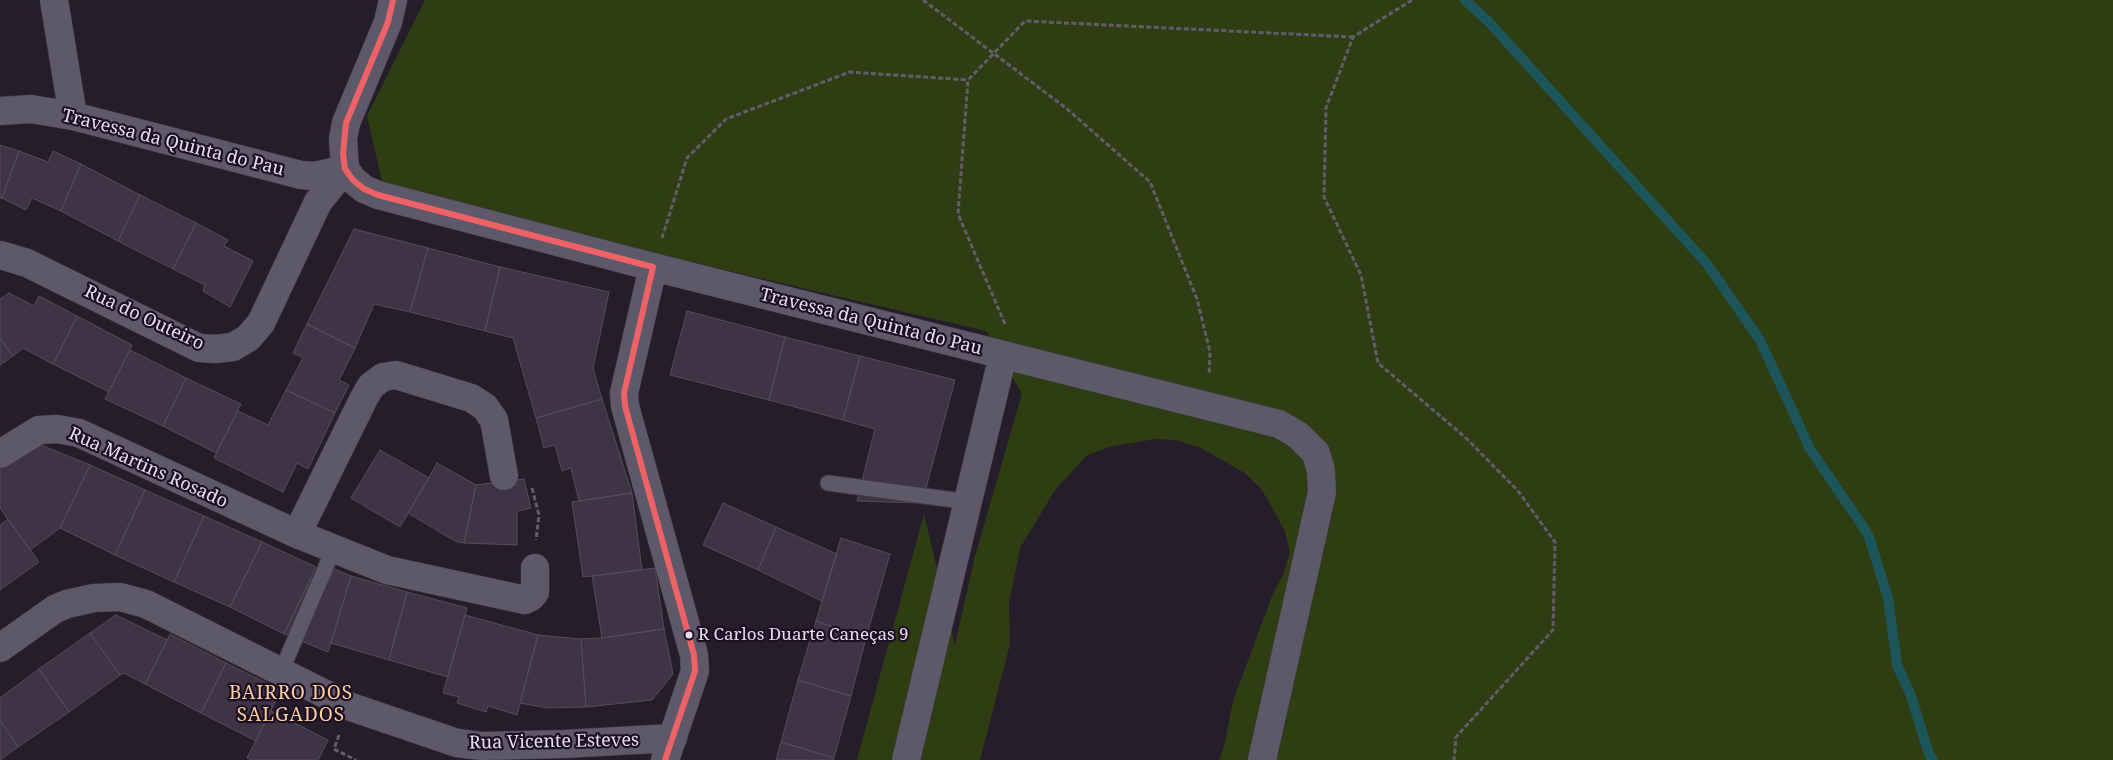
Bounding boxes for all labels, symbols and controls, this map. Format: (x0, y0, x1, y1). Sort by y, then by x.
street label: Travessa da Quinta do Pau (60, 105, 286, 181)
street label: Rua do Outeiro (81, 281, 207, 355)
street label: Travessa da Quinta do Pau (758, 284, 984, 360)
street label: Rua Martins Rosado (65, 423, 231, 513)
place label: R Carlos Duarte Caneças 9 (698, 625, 909, 645)
marker: R Carlos Duarte Caneças 9 (684, 630, 694, 640)
district label: BAIRRO DOS SALGADOS (228, 683, 354, 727)
street label: Rua Vicente Esteves (469, 730, 639, 754)

